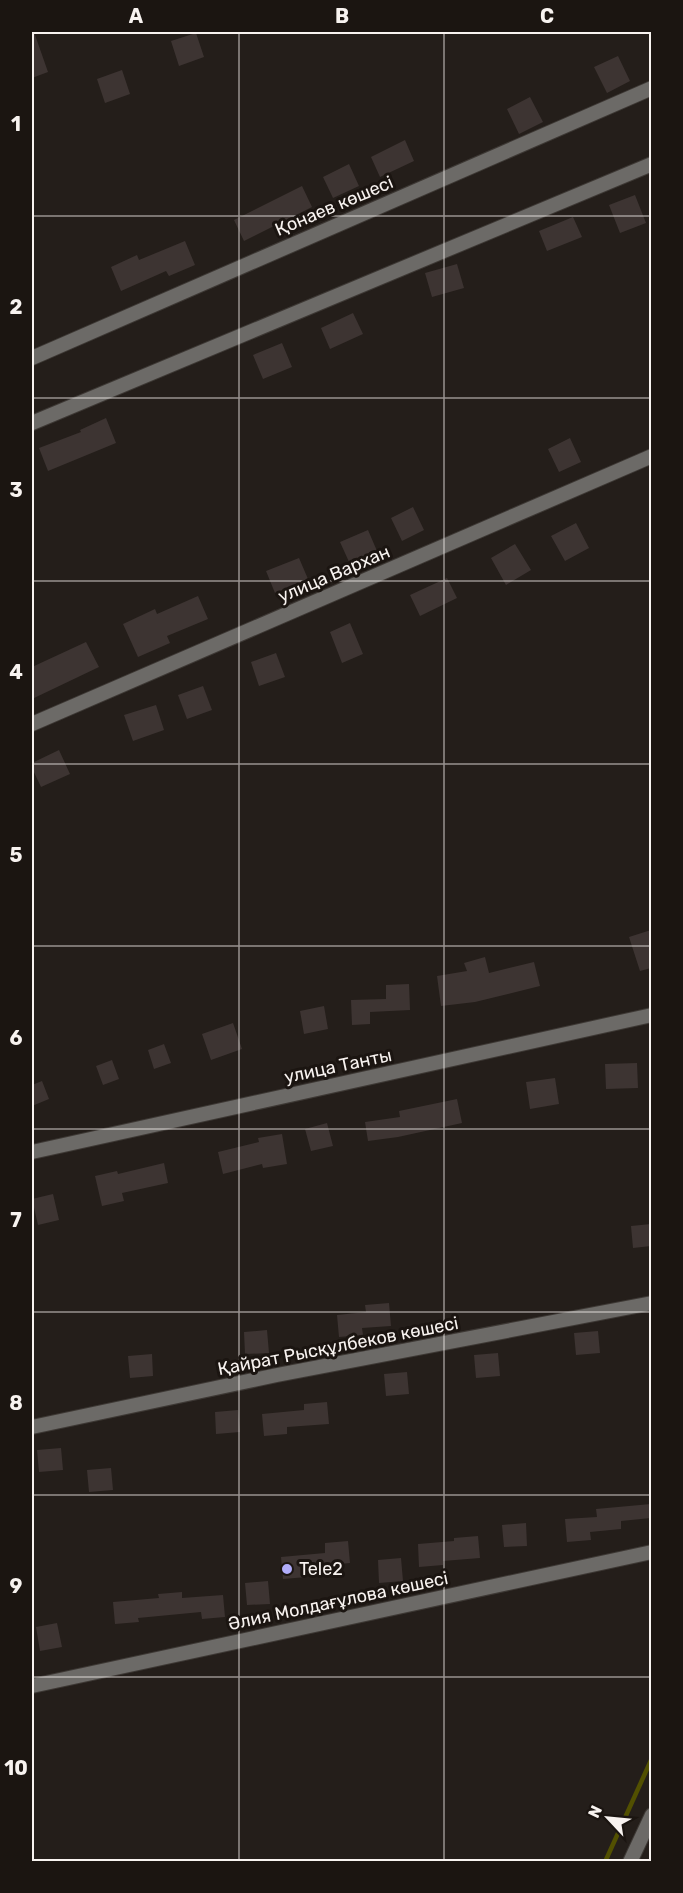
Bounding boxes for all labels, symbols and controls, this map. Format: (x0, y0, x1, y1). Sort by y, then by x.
text: A (129, 4, 144, 28)
text: B (335, 4, 349, 28)
text: C (540, 4, 554, 28)
text: 1 (11, 112, 21, 136)
street label: Қонаев көшесі (272, 171, 396, 241)
text: 2 (10, 295, 23, 319)
text: 3 (9, 478, 23, 502)
street label: улица Вархан (275, 541, 393, 607)
text: 4 (9, 660, 23, 684)
text: 5 (10, 843, 23, 867)
text: 6 (9, 1026, 23, 1050)
street label: улица Танты (282, 1044, 394, 1088)
text: 7 (10, 1208, 22, 1232)
street label: Қайрат Рысқұлбеков көшесі (216, 1312, 460, 1380)
text: 8 (9, 1391, 23, 1415)
place label: Tele2 (299, 1558, 343, 1580)
marker: Tele2 (280, 1562, 294, 1576)
street label: Әлия Молдағұлова көшесі (226, 1567, 450, 1635)
text: 9 (10, 1574, 23, 1598)
text: 10 (4, 1756, 28, 1780)
north arrow (578, 1788, 638, 1848)
text: N (584, 1802, 606, 1821)

